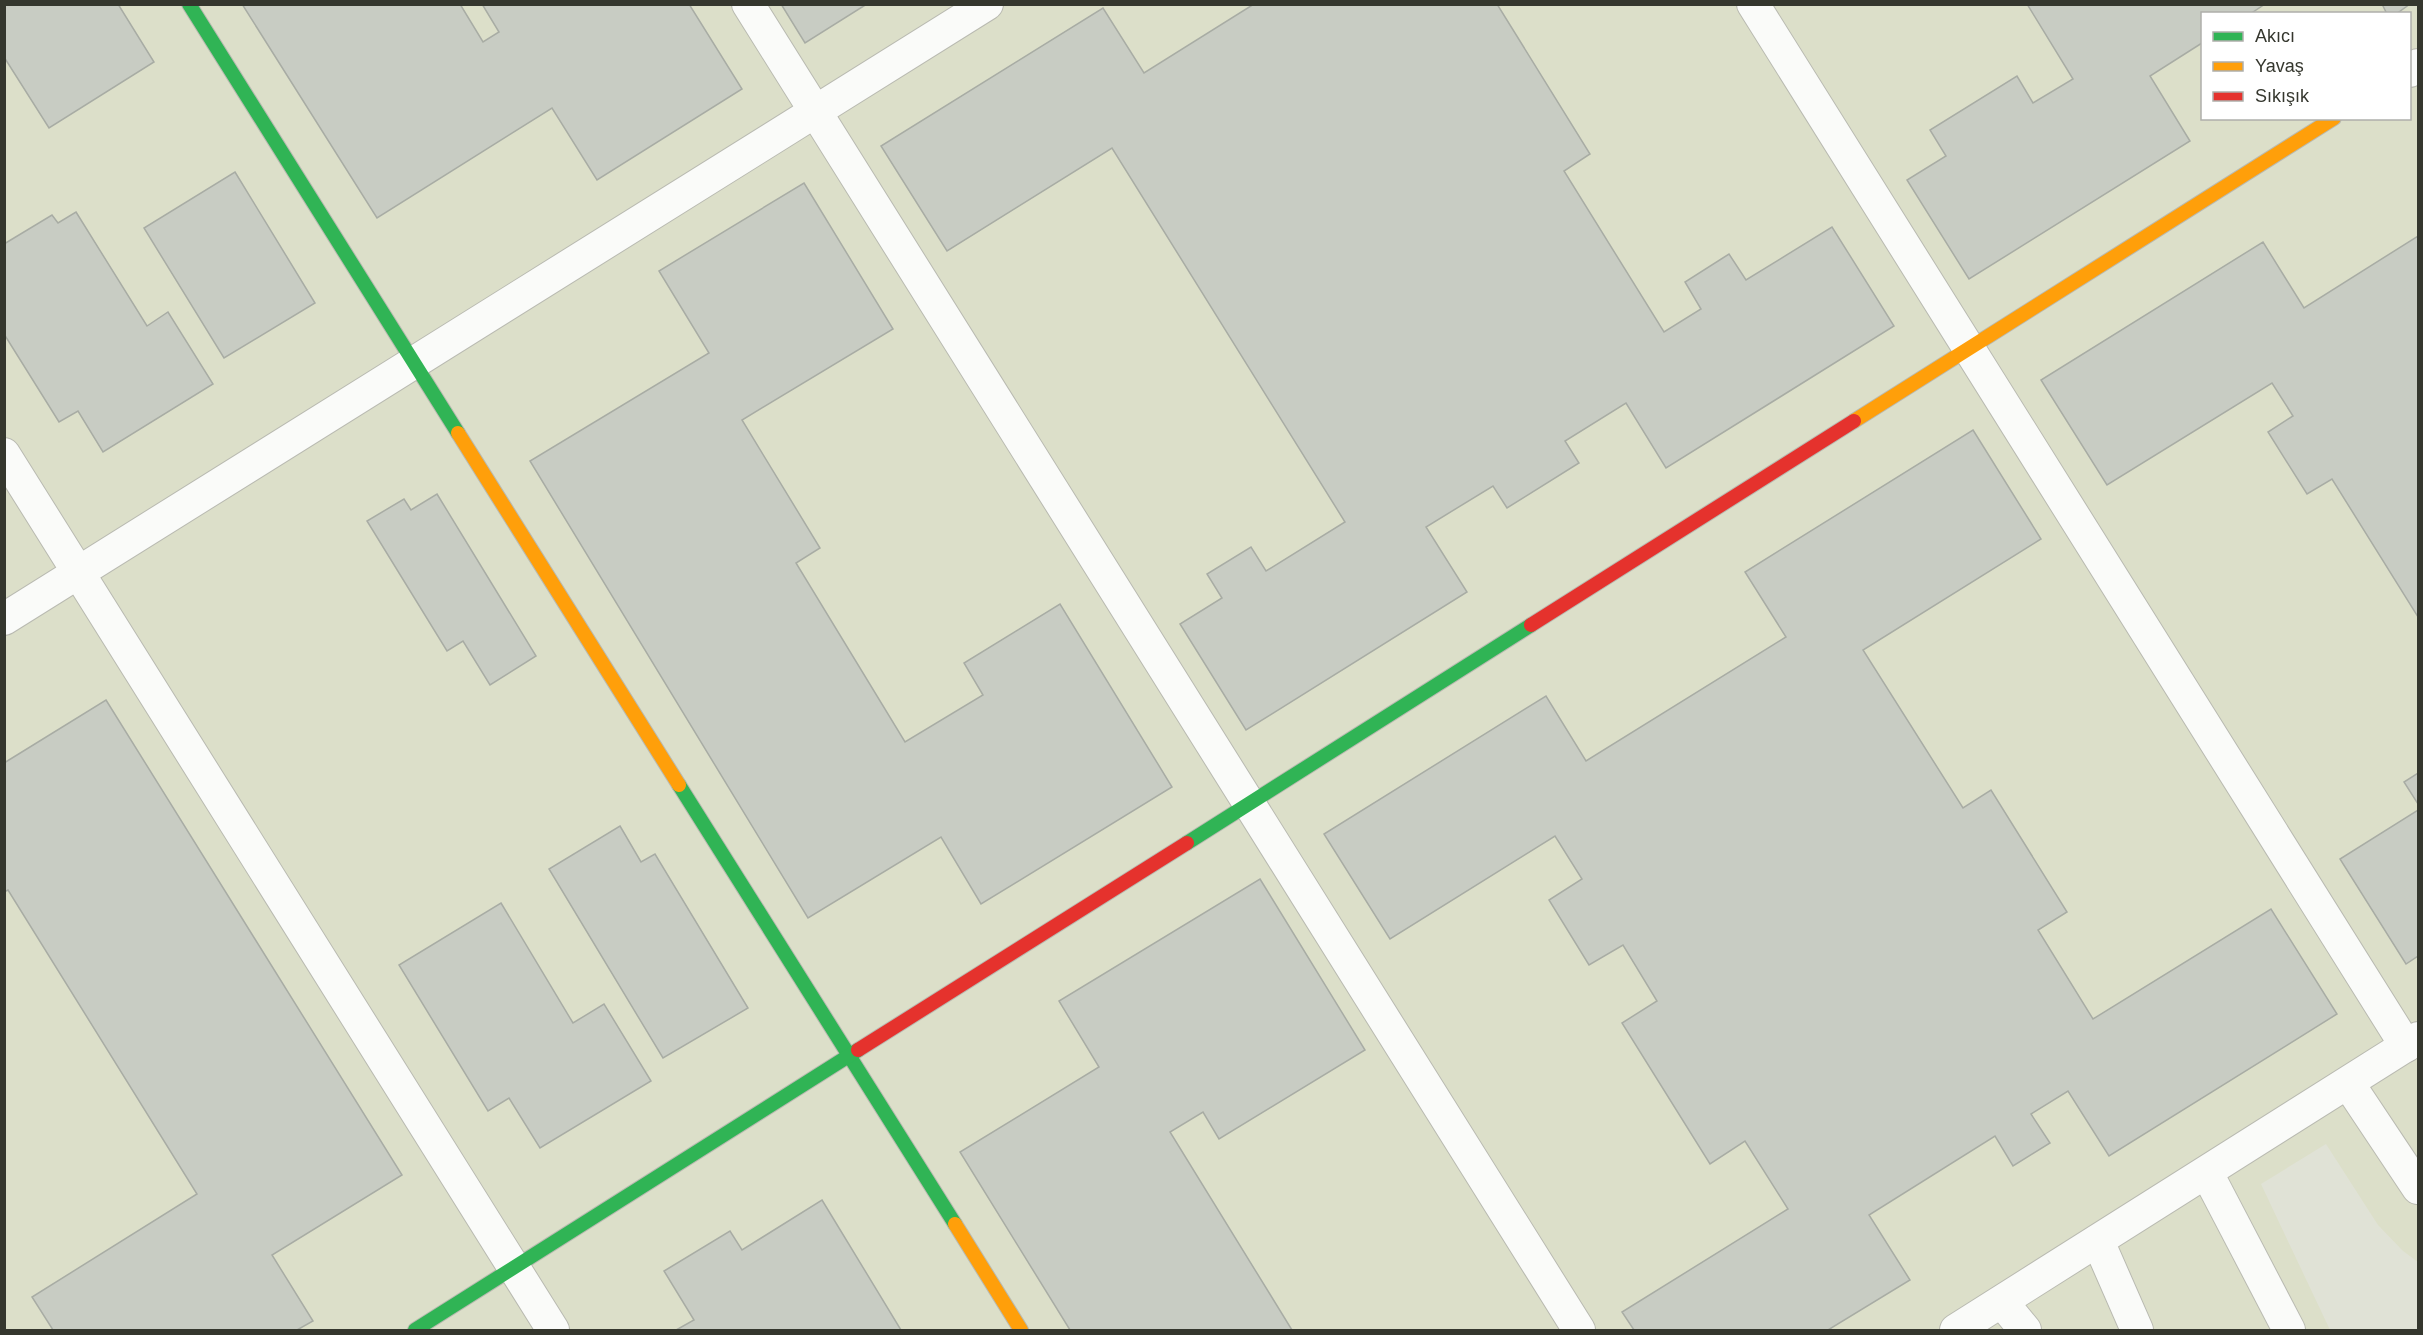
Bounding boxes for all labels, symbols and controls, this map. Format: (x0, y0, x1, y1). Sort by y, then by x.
legend (2201, 12, 2411, 120)
text: Akıcı (2255, 26, 2295, 46)
text: Yavaş (2255, 56, 2304, 76)
text: Sıkışık (2255, 86, 2310, 106)

